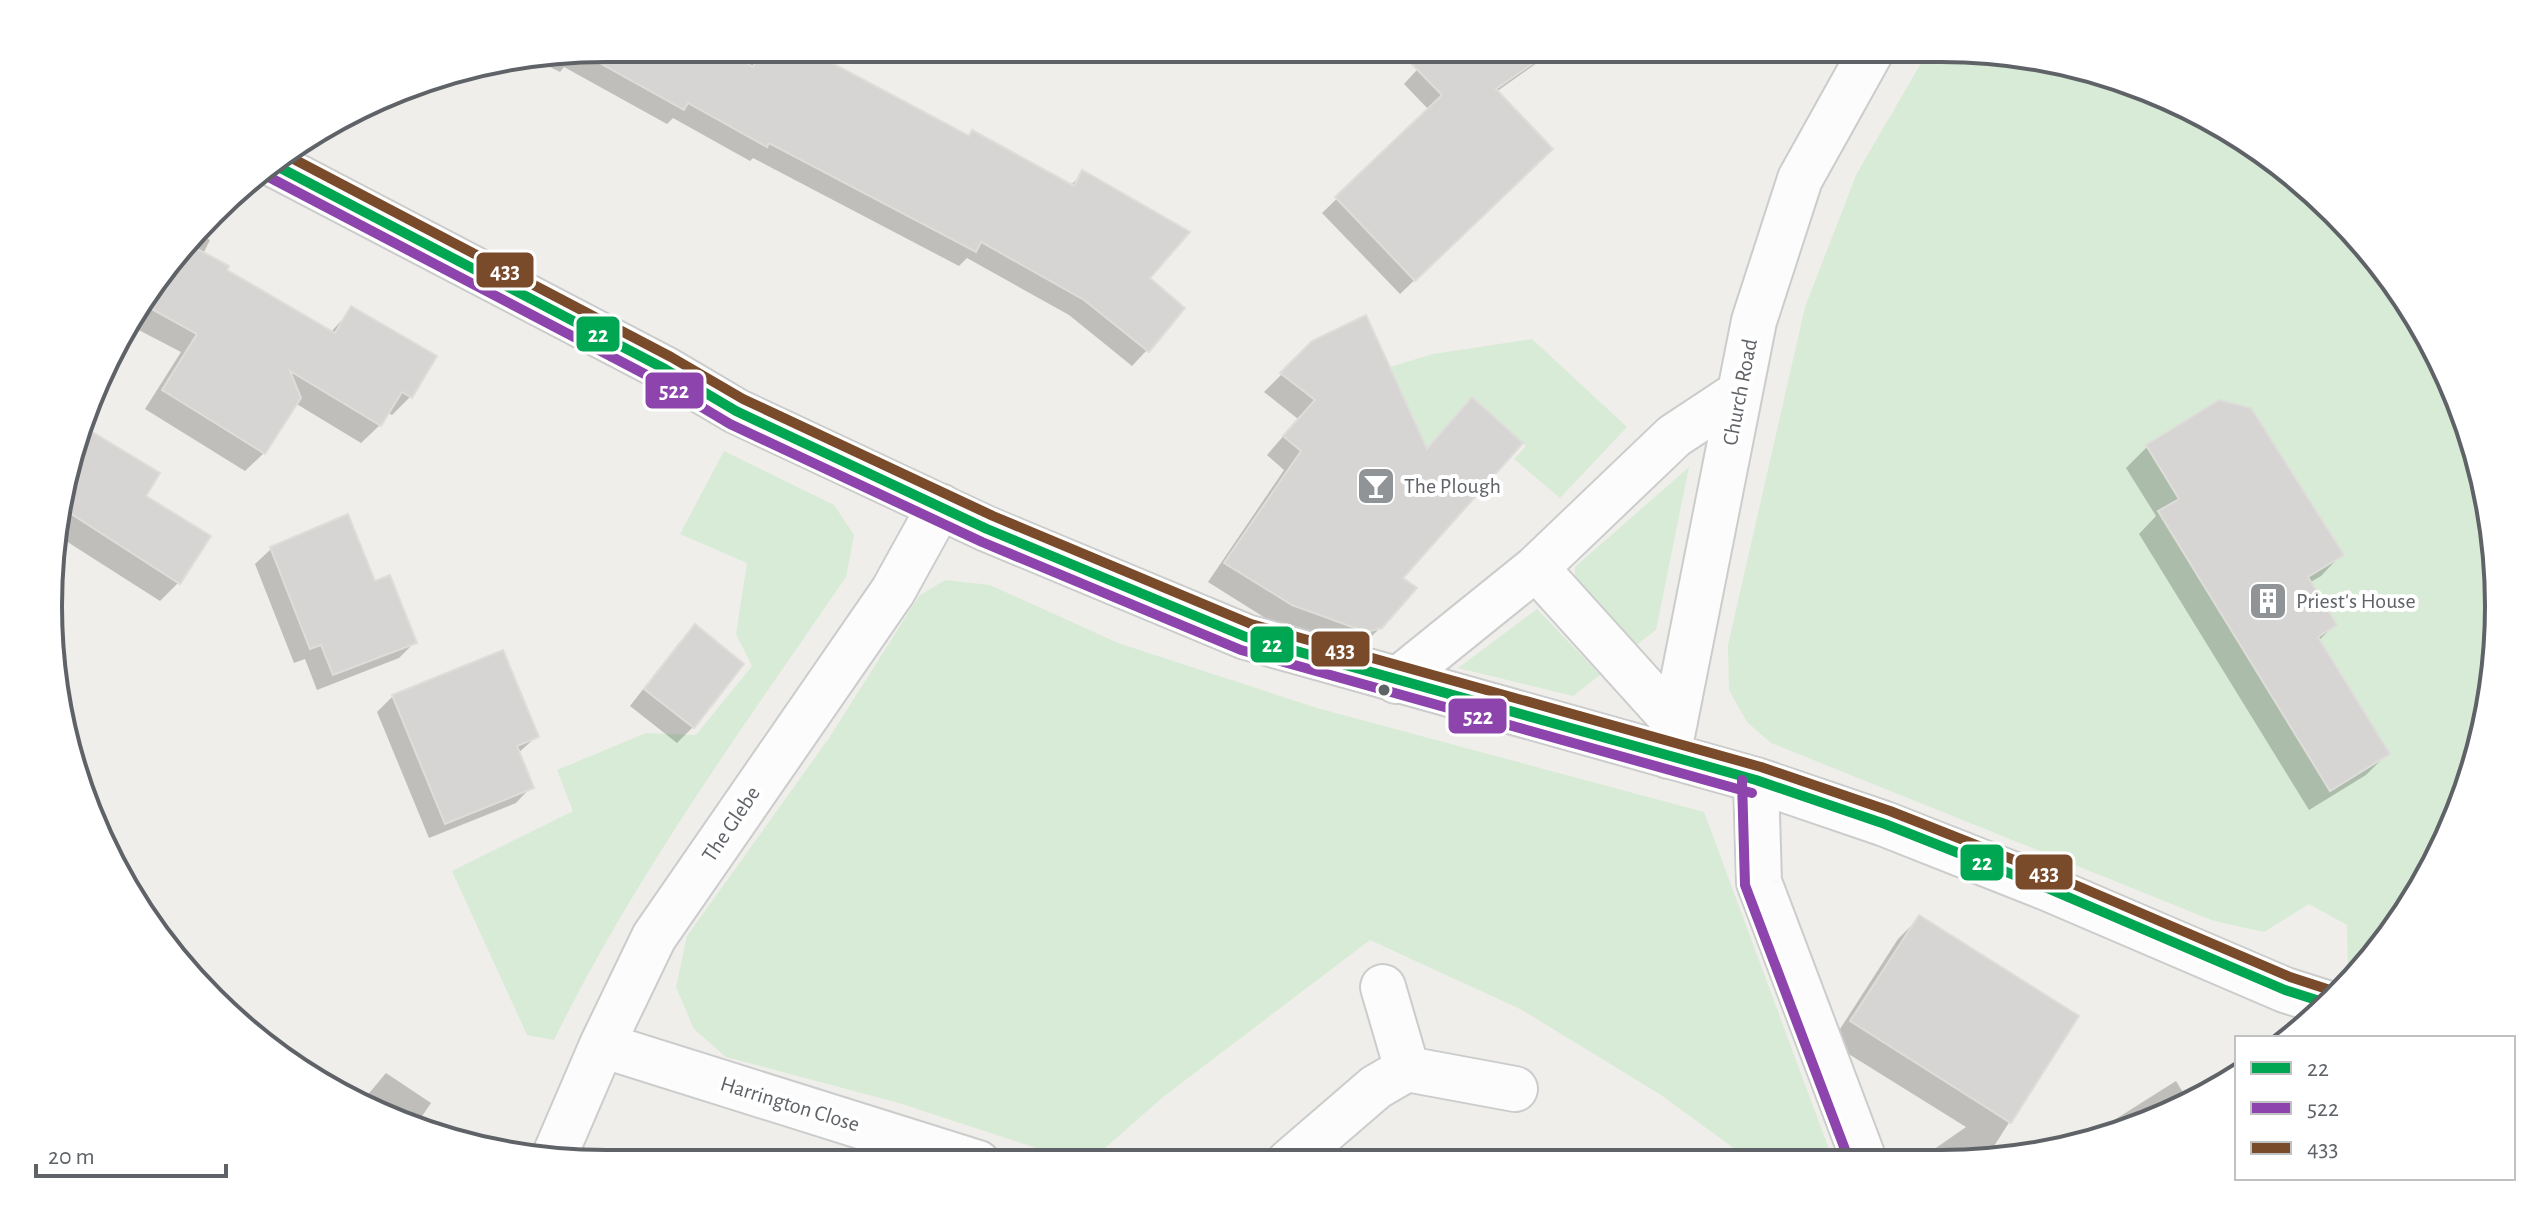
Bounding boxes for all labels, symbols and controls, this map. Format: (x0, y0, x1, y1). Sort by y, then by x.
line badge: 433 (475, 251, 535, 289)
text: 433 (490, 260, 520, 282)
line badge: 22 (575, 315, 621, 353)
text: 22 (588, 324, 608, 346)
street label: Church Road (1719, 337, 1761, 447)
line badge: 522 (644, 371, 705, 410)
text: 522 (659, 380, 689, 402)
bar icon: The Plough (1355, 465, 1397, 507)
place label: The Plough (1404, 475, 1501, 497)
building icon: Priest's House (2247, 580, 2289, 622)
place label: Priest's House (2296, 590, 2416, 612)
line badge: 22 (1249, 625, 1295, 664)
line badge: 433 (1310, 630, 1371, 668)
text: 22 (1262, 634, 1282, 656)
text: 433 (1325, 639, 1355, 661)
unlabelled marker (1376, 682, 1392, 698)
line badge: 522 (1447, 697, 1508, 735)
text: 522 (1463, 706, 1493, 728)
street label: The Glebe (698, 782, 764, 866)
line badge: 22 (1959, 843, 2005, 882)
text: 22 (1972, 852, 1992, 874)
line badge: 433 (2014, 853, 2074, 891)
text: 433 (2029, 862, 2059, 884)
legend (2235, 1036, 2515, 1180)
text: 22 (2307, 1057, 2329, 1081)
street label: Harrington Close (718, 1072, 862, 1136)
text: 522 (2307, 1097, 2339, 1121)
scale bar (36, 1128, 226, 1178)
text: 433 (2307, 1137, 2338, 1161)
text: 20 m (48, 1145, 95, 1169)

